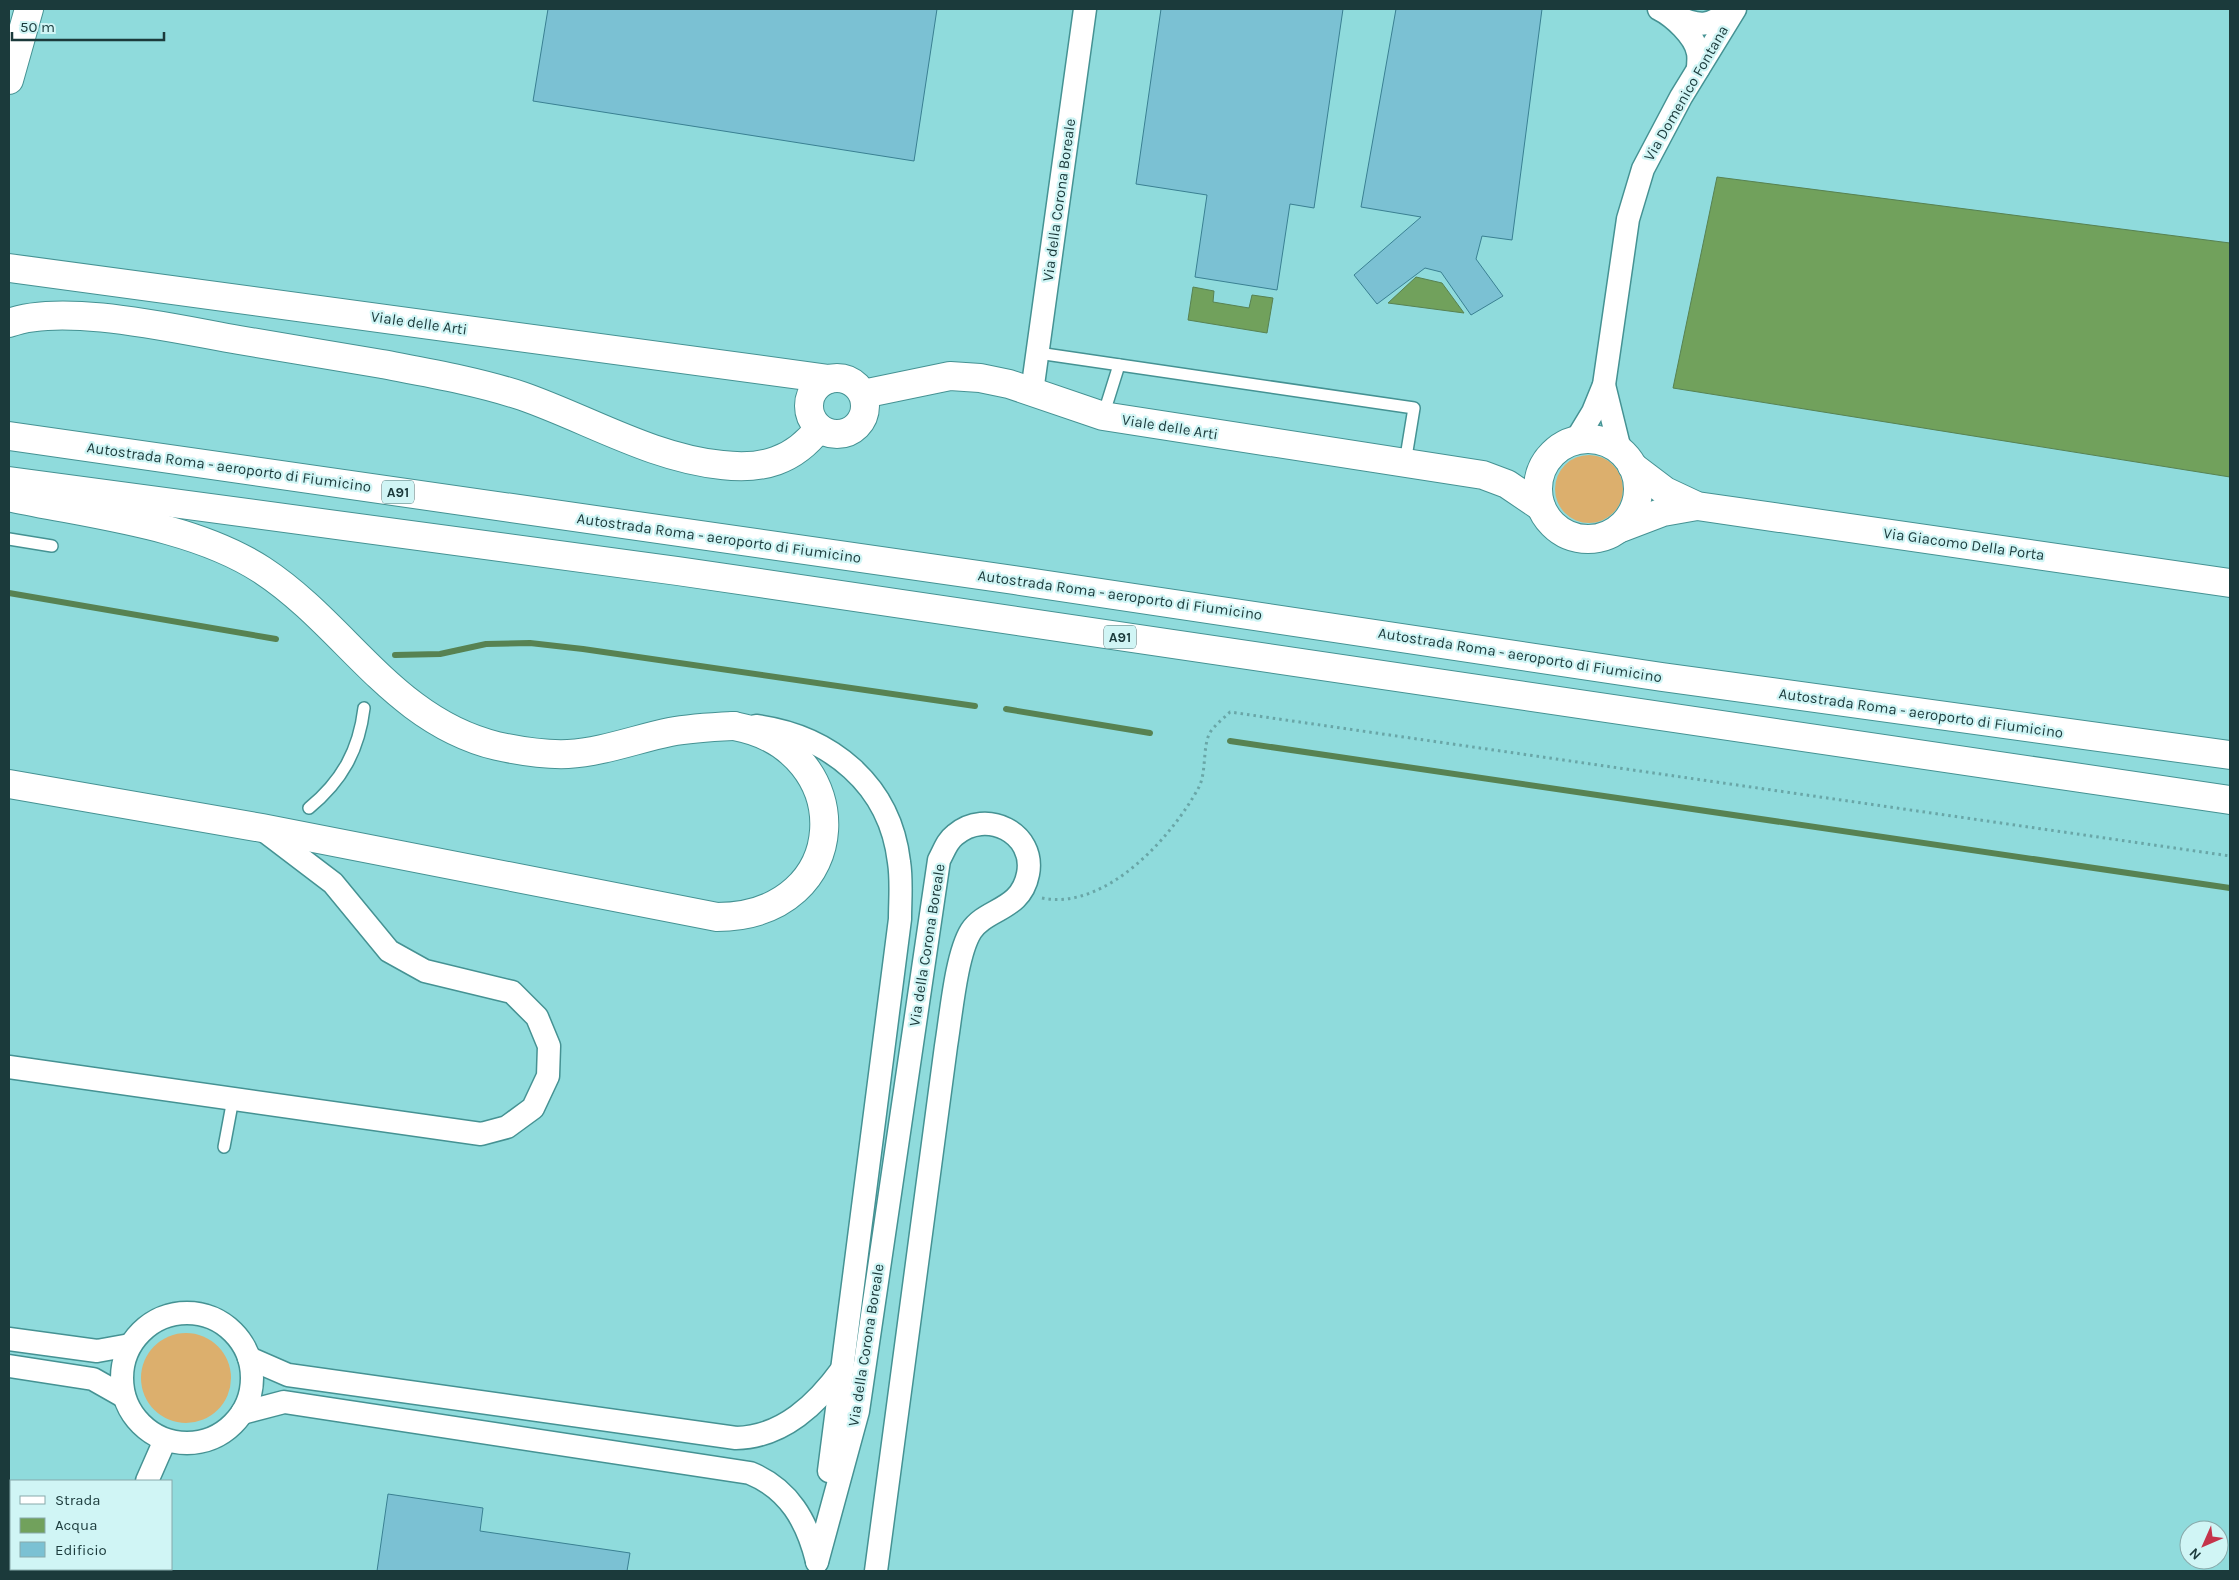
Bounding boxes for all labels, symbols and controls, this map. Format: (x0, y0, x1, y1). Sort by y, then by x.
scale bar (12, 10, 165, 42)
text: 50 m (20, 18, 55, 36)
street label: Via Domenico Fontana (1640, 22, 1732, 164)
street label: Via della Corona Boreale (1039, 117, 1079, 283)
street label: Viale delle Arti (370, 307, 468, 339)
street label: Viale delle Arti (1121, 411, 1219, 443)
street label: Autostrada Roma - aeroporto di Fiumicino (86, 438, 372, 496)
road number: A91 (382, 481, 414, 504)
street label: Autostrada Roma - aeroporto di Fiumicino (576, 509, 862, 567)
street label: Via Giacomo Della Porta (1882, 524, 2046, 564)
street label: Autostrada Roma - aeroporto di Fiumicino (977, 566, 1263, 624)
street label: Autostrada Roma - aeroporto di Fiumicino (1377, 624, 1663, 686)
road number: A91 (1104, 626, 1136, 649)
street label: Autostrada Roma - aeroporto di Fiumicino (1778, 684, 2064, 742)
street label: Via della Corona Boreale (905, 862, 949, 1028)
street label: Via della Corona Boreale (844, 1262, 888, 1428)
legend (10, 1480, 172, 1570)
text: Strada (55, 1491, 101, 1509)
text: Acqua (55, 1516, 97, 1534)
north arrow (2179, 1520, 2229, 1570)
text: Edificio (55, 1541, 107, 1559)
text: N (2186, 1544, 2205, 1563)

